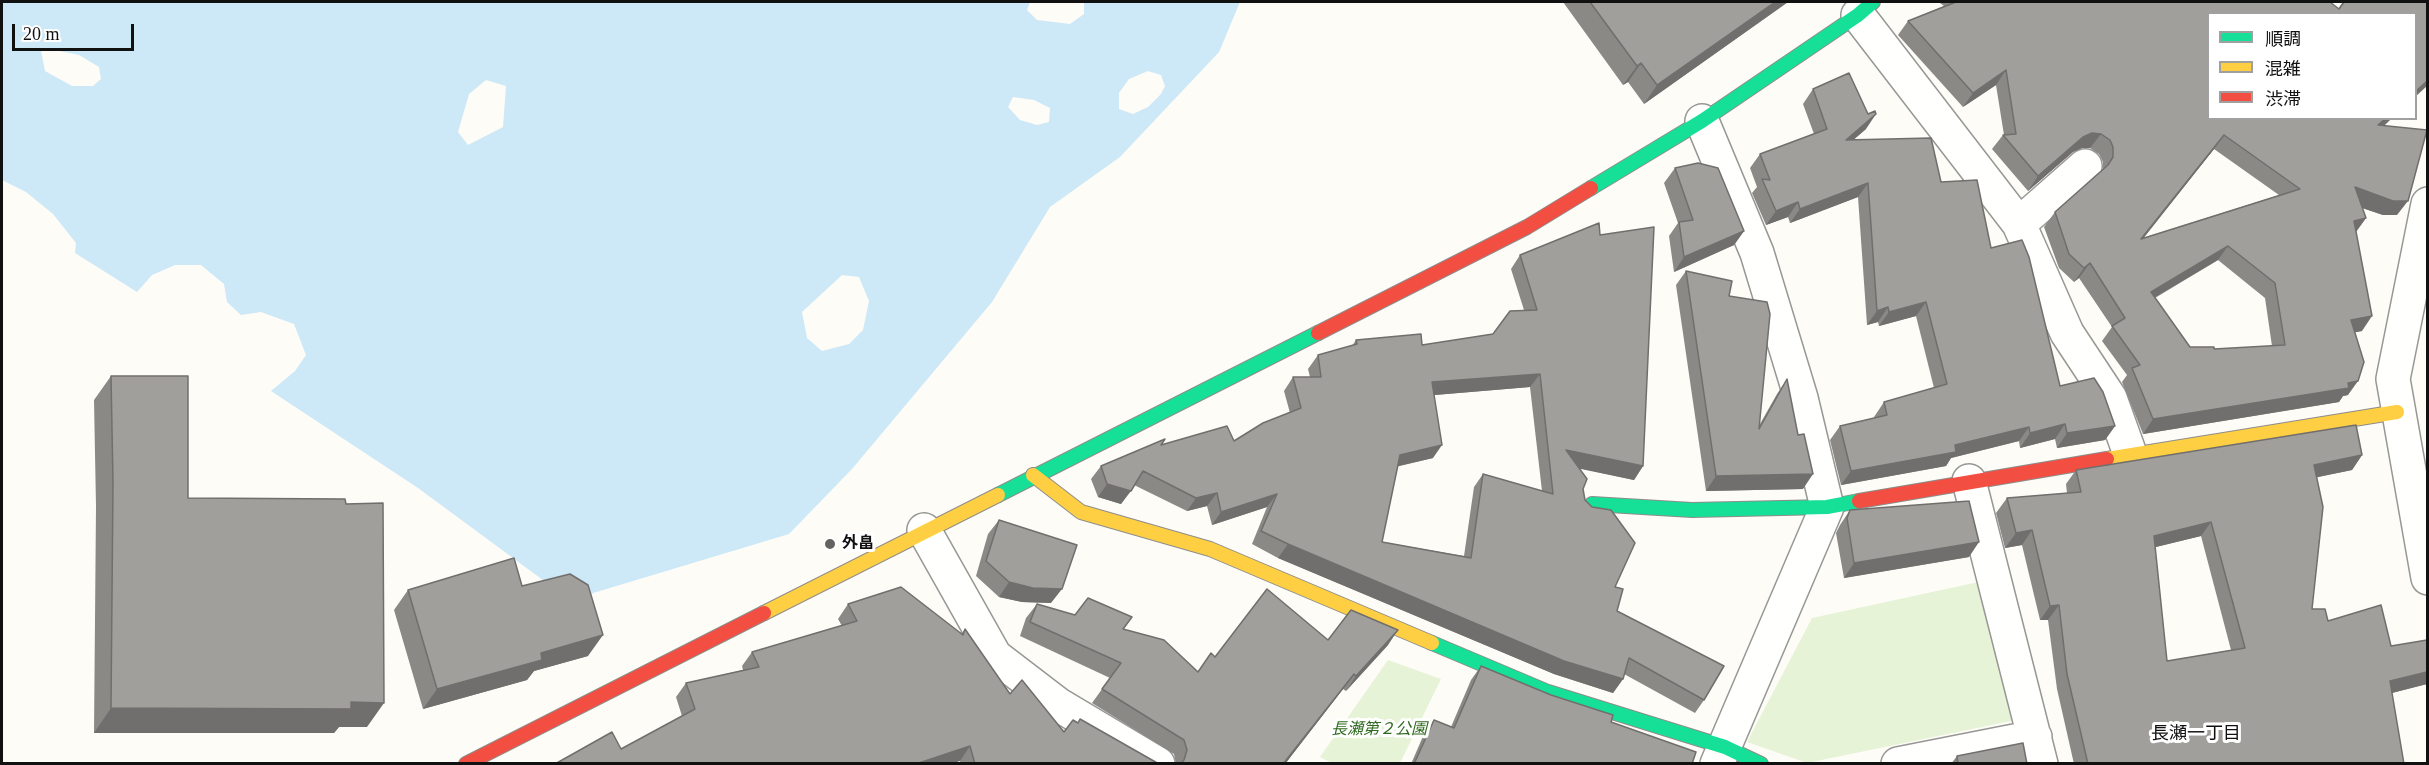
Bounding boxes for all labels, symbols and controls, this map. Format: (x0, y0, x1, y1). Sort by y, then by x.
scale bar (15, 12, 136, 50)
legend (2207, 12, 2417, 120)
text: 20 m (23, 24, 60, 44)
text: 順調 (2265, 29, 2301, 49)
text: 混雑 (2265, 59, 2301, 79)
text: 渋滞 (2265, 89, 2301, 109)
place label: 外畠 (842, 534, 874, 554)
marker: 外畠 (823, 537, 837, 551)
park label: 長瀬第２公園 (1331, 720, 1427, 740)
district label: 長瀬一丁目 (2151, 723, 2241, 745)

